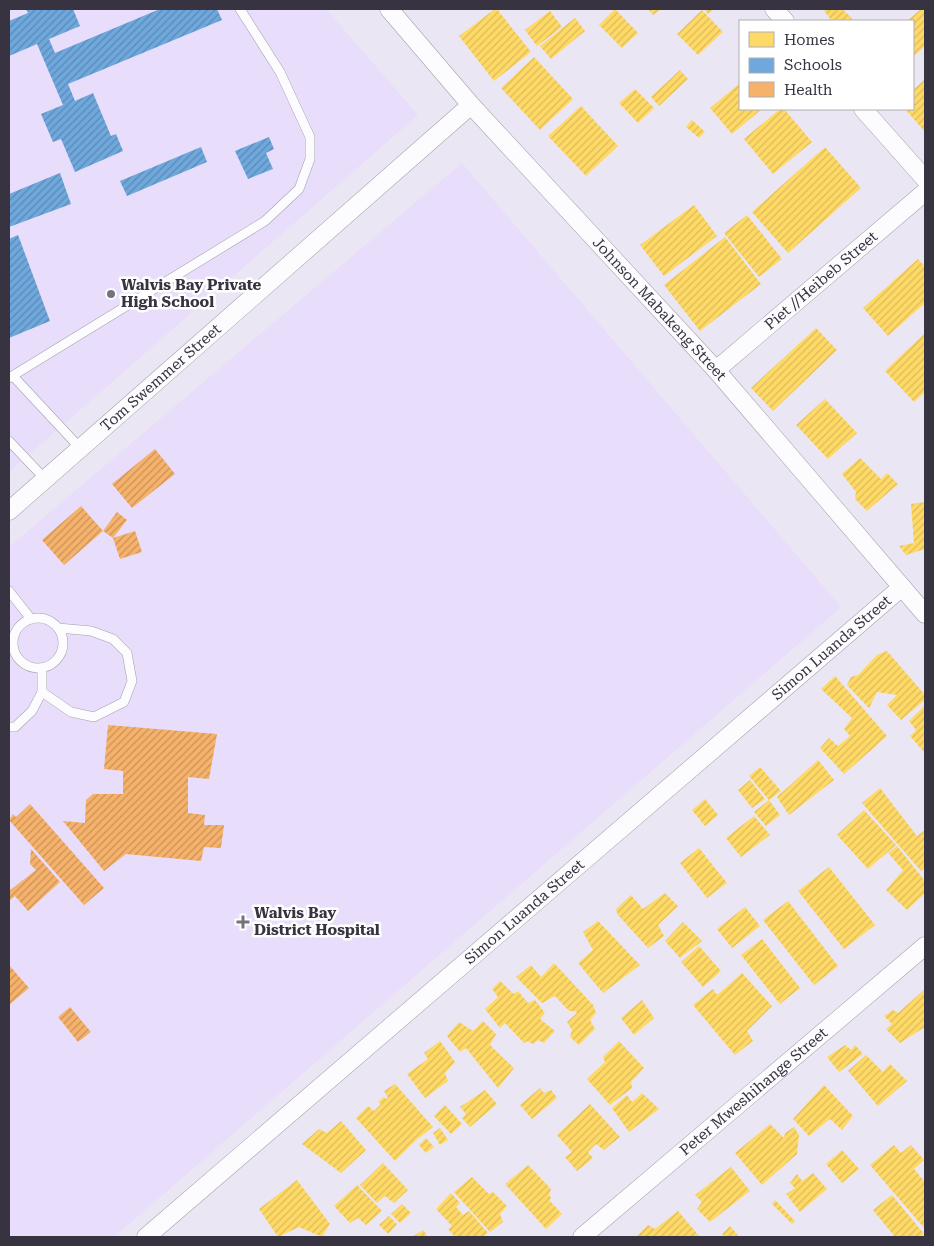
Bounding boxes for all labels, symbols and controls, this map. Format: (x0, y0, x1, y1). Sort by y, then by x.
legend (739, 20, 914, 110)
text: Homes (784, 31, 835, 49)
text: Schools (784, 56, 842, 74)
text: Health (784, 81, 833, 99)
street label: Piet //Heibeb Street (761, 227, 881, 334)
street label: Johnson Mabakeng Street (589, 233, 730, 385)
place label: Walvis Bay Private High School (121, 276, 262, 311)
marker: Walvis Bay Private High School (105, 288, 117, 300)
street label: Tom Swemmer Street (97, 320, 225, 435)
street label: Simon Luanda Street (768, 591, 895, 704)
street label: Simon Luanda Street (461, 855, 588, 968)
place label: Walvis Bay District Hospital (254, 904, 380, 939)
marker: Walvis Bay District Hospital (236, 915, 250, 929)
street label: Peter Mweshihange Street (676, 1023, 831, 1159)

